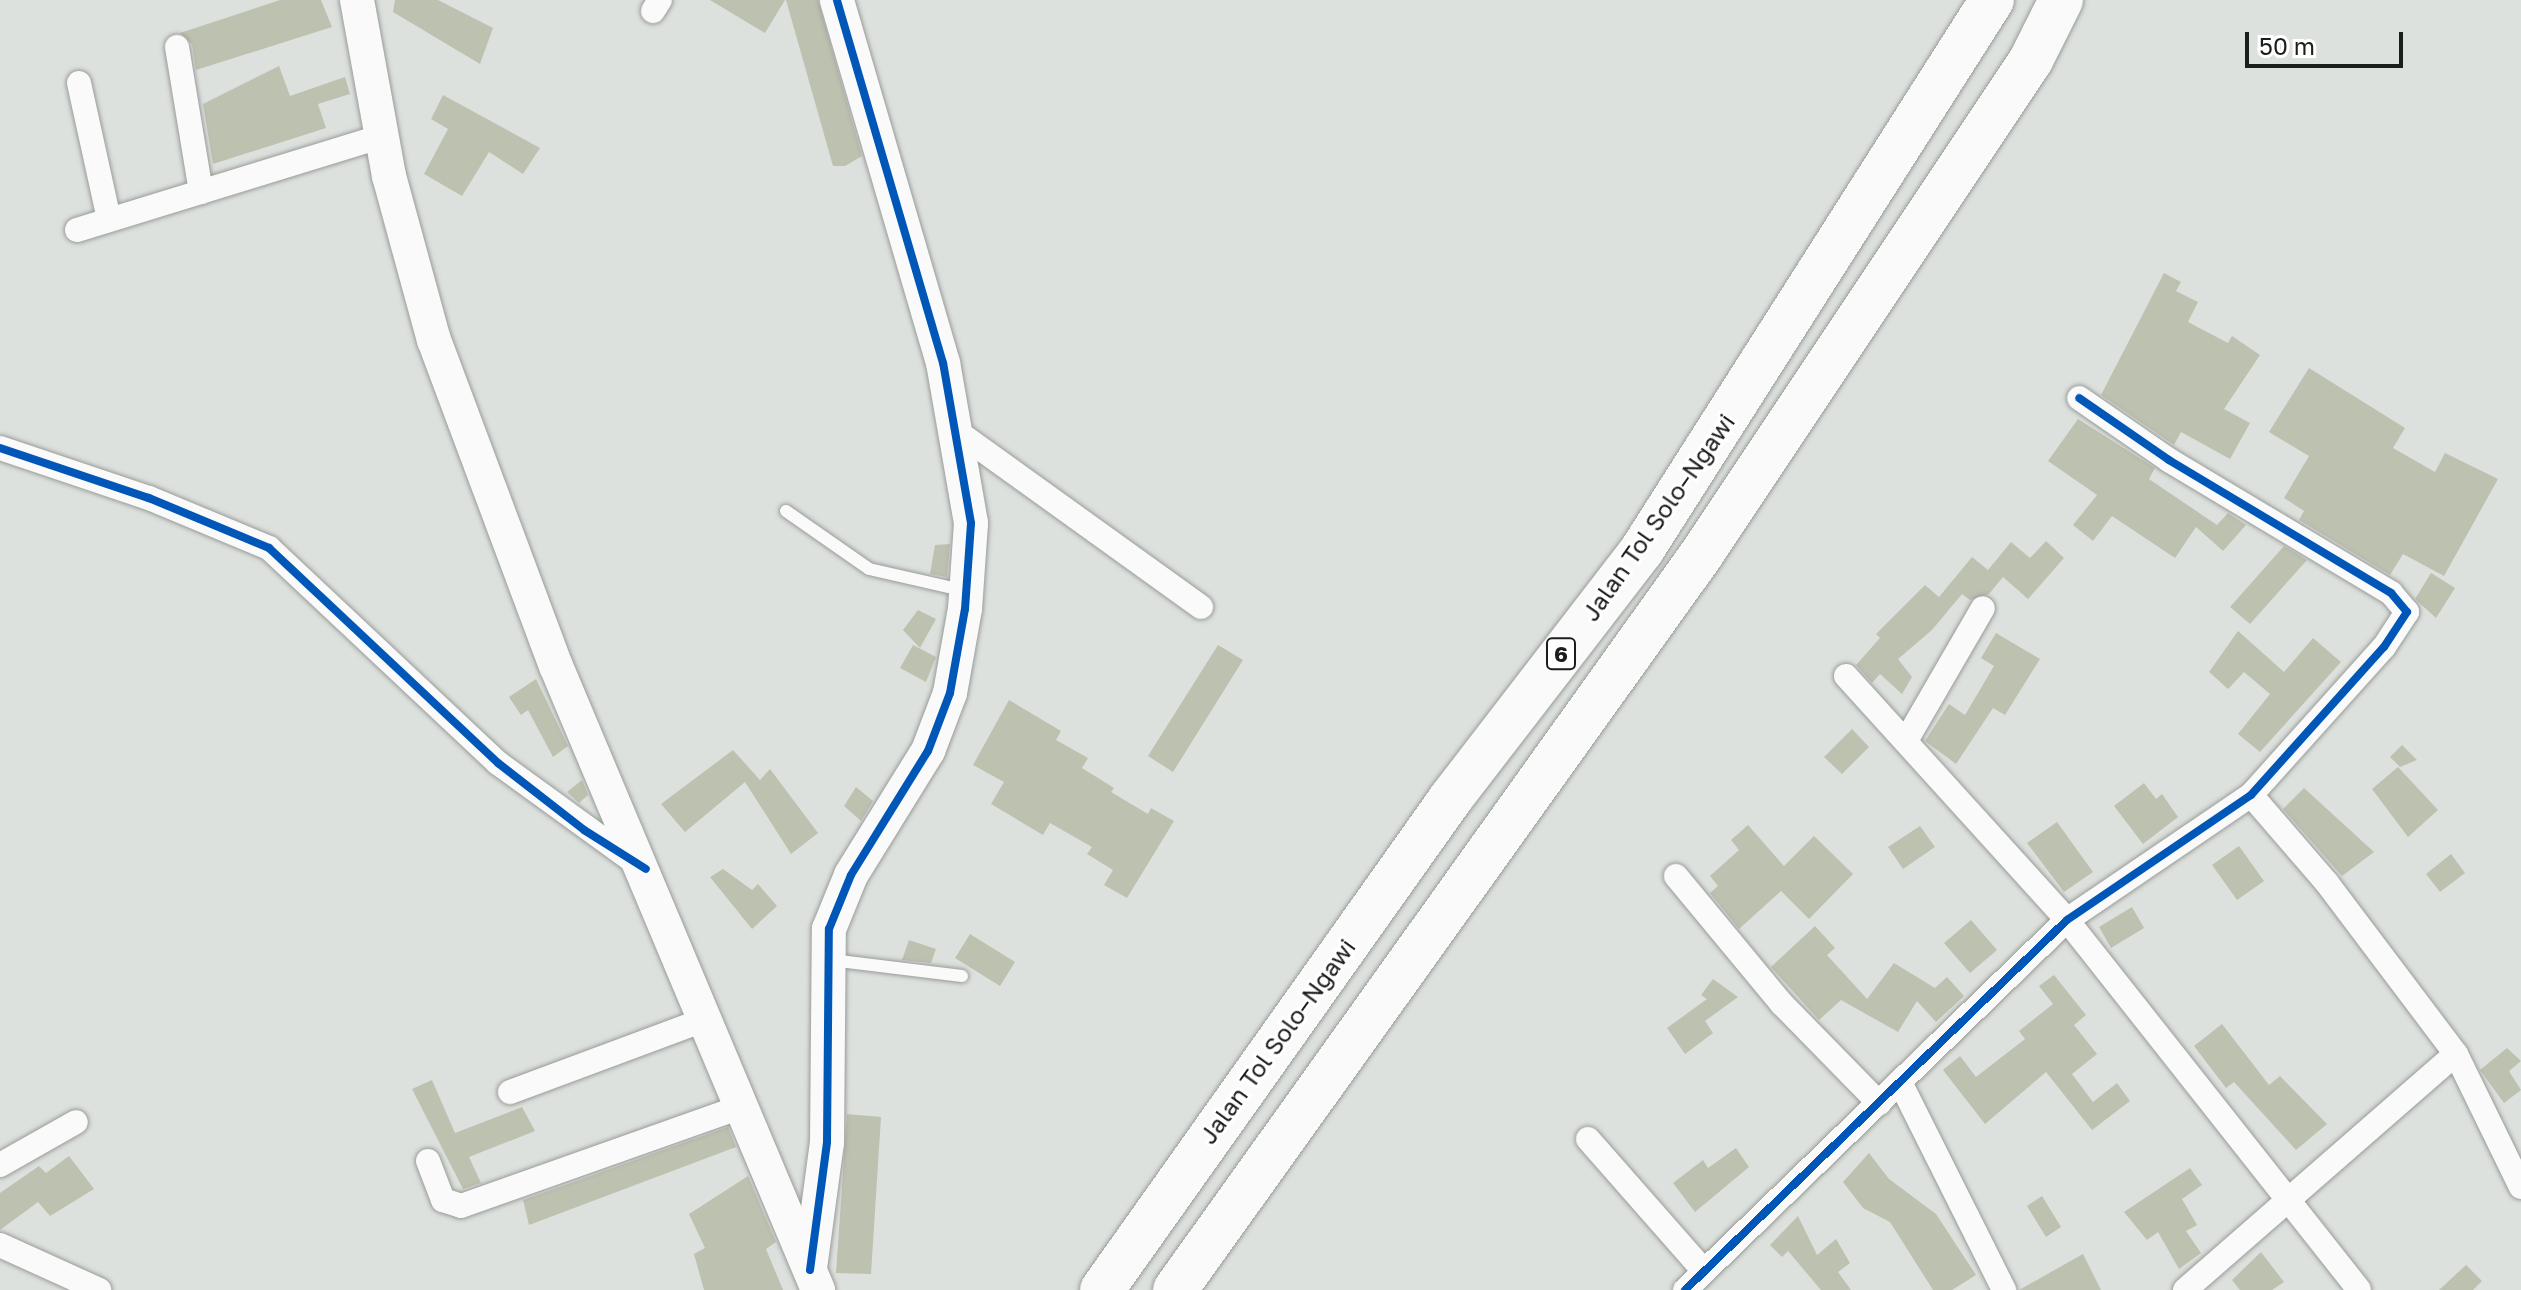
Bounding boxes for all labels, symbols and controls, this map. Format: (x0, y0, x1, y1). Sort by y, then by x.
scale bar (2249, 16, 2407, 66)
text: 50 m (2259, 31, 2315, 60)
street label: Jalan Tol Solo–Ngawi (1576, 408, 1740, 626)
road number: 6 (1545, 636, 1577, 672)
street label: Jalan Tol Solo–Ngawi (1193, 933, 1361, 1149)

